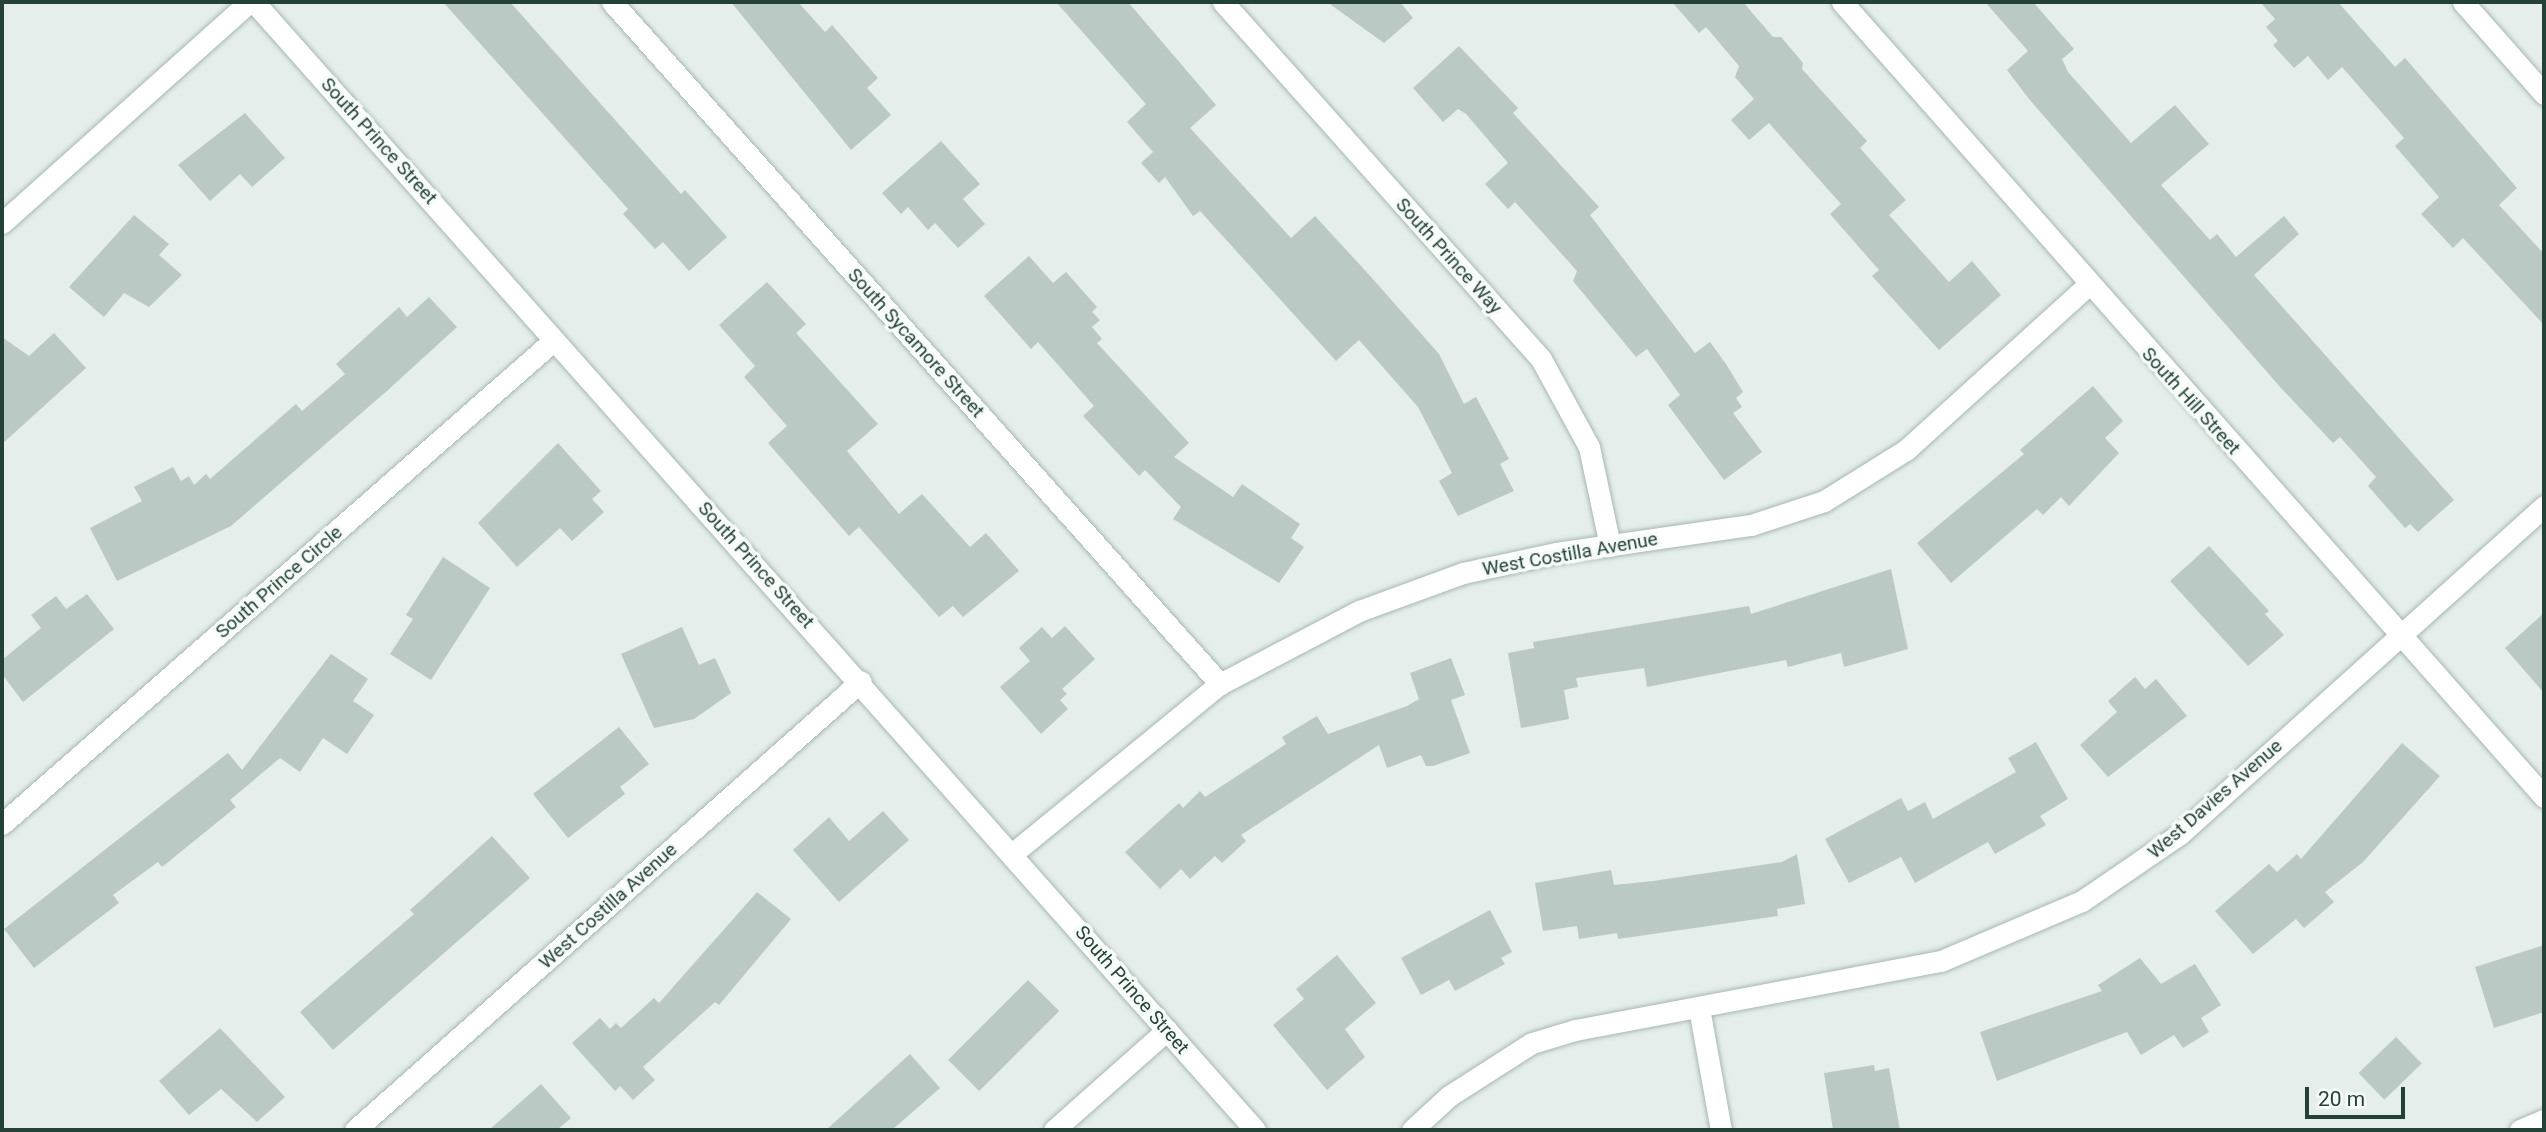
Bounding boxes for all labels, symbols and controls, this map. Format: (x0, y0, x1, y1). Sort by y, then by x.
street label: South Prince Street (316, 73, 442, 209)
street label: South Prince Way (1391, 193, 1507, 319)
street label: South Sycamore Street (843, 264, 989, 422)
street label: South Hill Street (2137, 343, 2245, 459)
street label: South Prince Street (693, 497, 819, 633)
street label: South Prince Circle (211, 521, 347, 643)
street label: West Costilla Avenue (1481, 527, 1659, 581)
street label: West Davies Avenue (2143, 734, 2287, 864)
street label: West Costilla Avenue (534, 838, 682, 974)
street label: South Prince Street (1070, 921, 1194, 1059)
scale bar (2308, 1072, 2408, 1116)
text: 20 m (2318, 1087, 2365, 1111)

